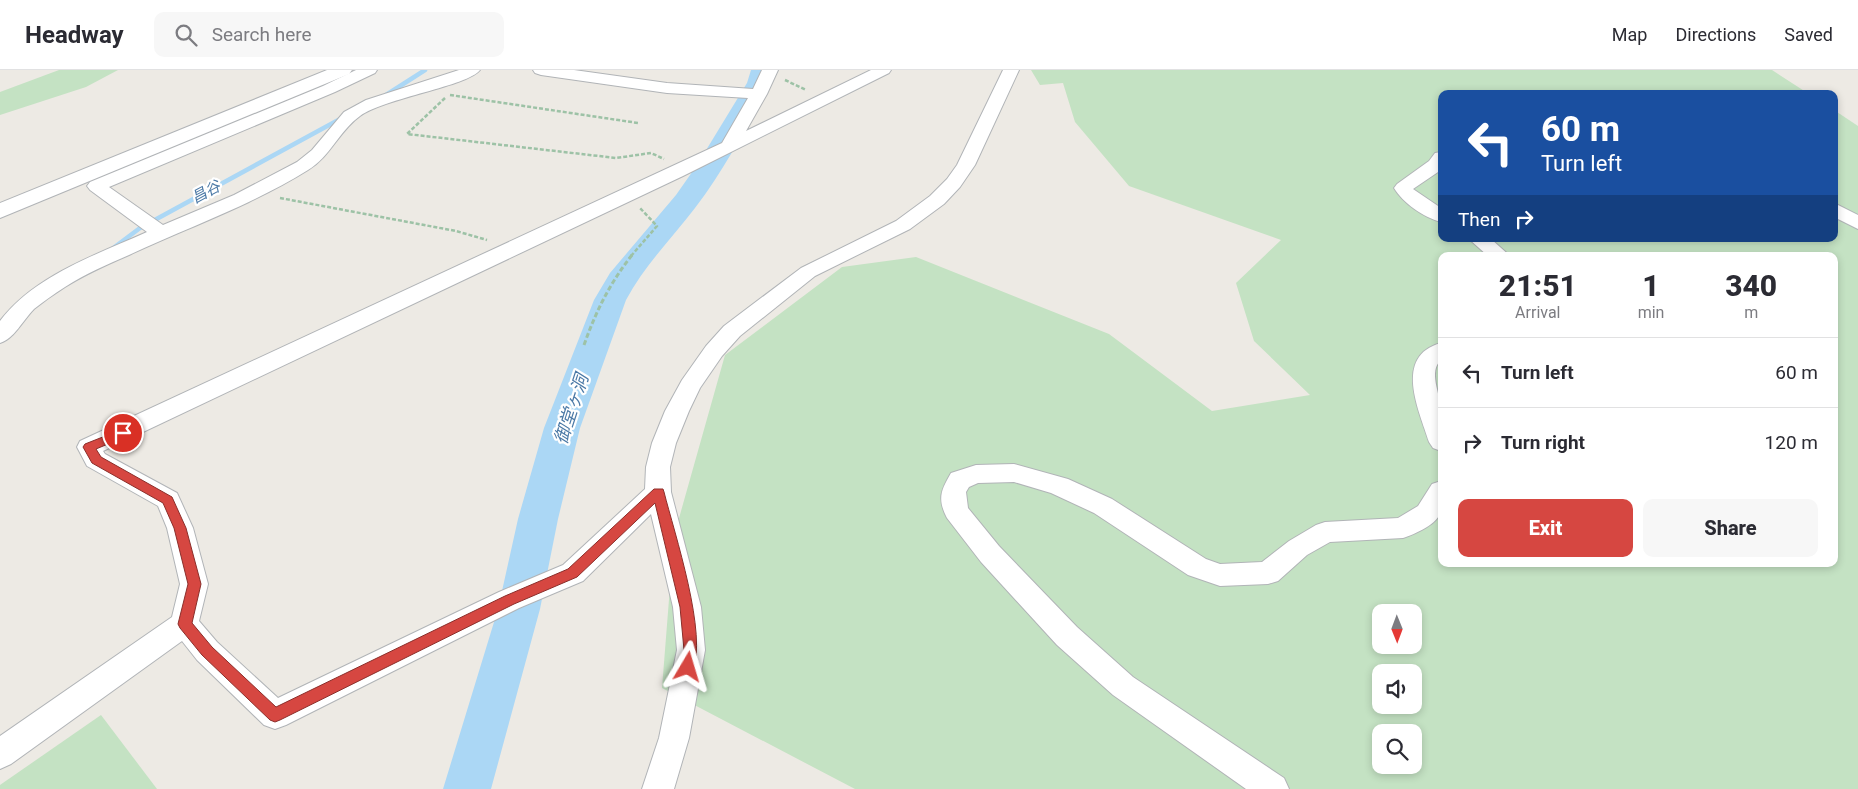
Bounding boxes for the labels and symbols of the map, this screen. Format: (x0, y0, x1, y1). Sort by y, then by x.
water label: 昌谷 (189, 176, 225, 207)
water label: 御堂ヶ洞 (550, 369, 593, 446)
pin (102, 412, 144, 454)
north arrow (1372, 604, 1422, 654)
position arrow (661, 640, 713, 692)

